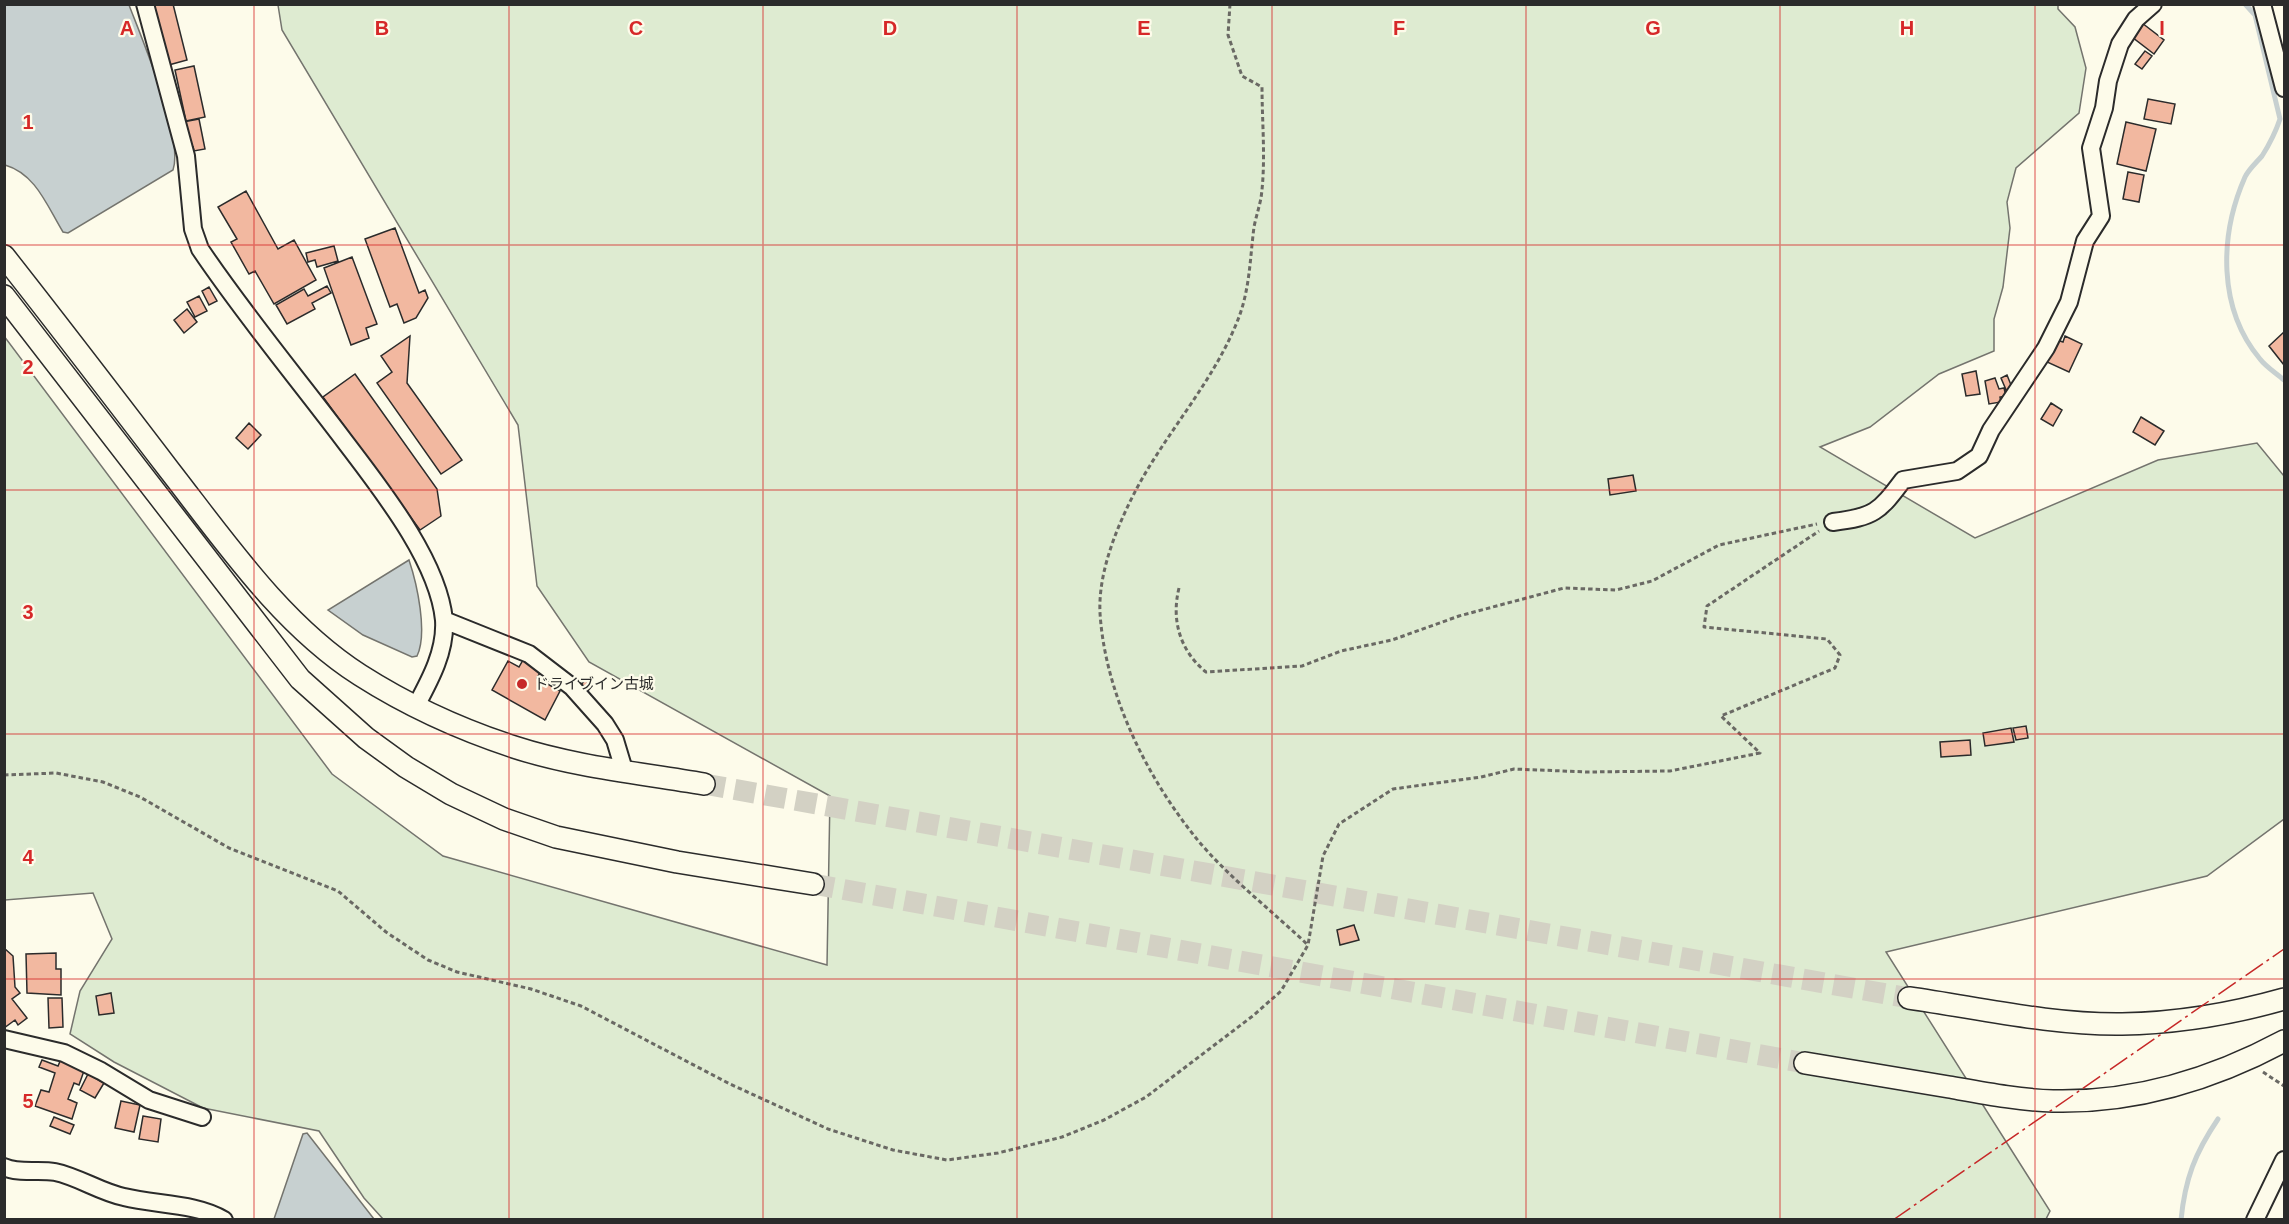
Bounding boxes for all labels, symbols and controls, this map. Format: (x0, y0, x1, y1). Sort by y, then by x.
text: A (120, 17, 134, 39)
text: B (375, 17, 389, 39)
text: C (629, 17, 643, 39)
text: D (883, 17, 897, 39)
text: E (1137, 17, 1151, 39)
text: F (1393, 17, 1405, 39)
text: G (1645, 17, 1661, 39)
text: H (1900, 17, 1914, 39)
text: I (2159, 17, 2165, 39)
text: 1 (22, 111, 34, 133)
text: 2 (22, 356, 34, 378)
text: 3 (22, 601, 34, 623)
place label: ドライブイン古城 (534, 675, 654, 692)
marker: ドライブイン古城 (515, 677, 529, 691)
text: 4 (22, 846, 34, 868)
text: 5 (22, 1090, 34, 1112)

